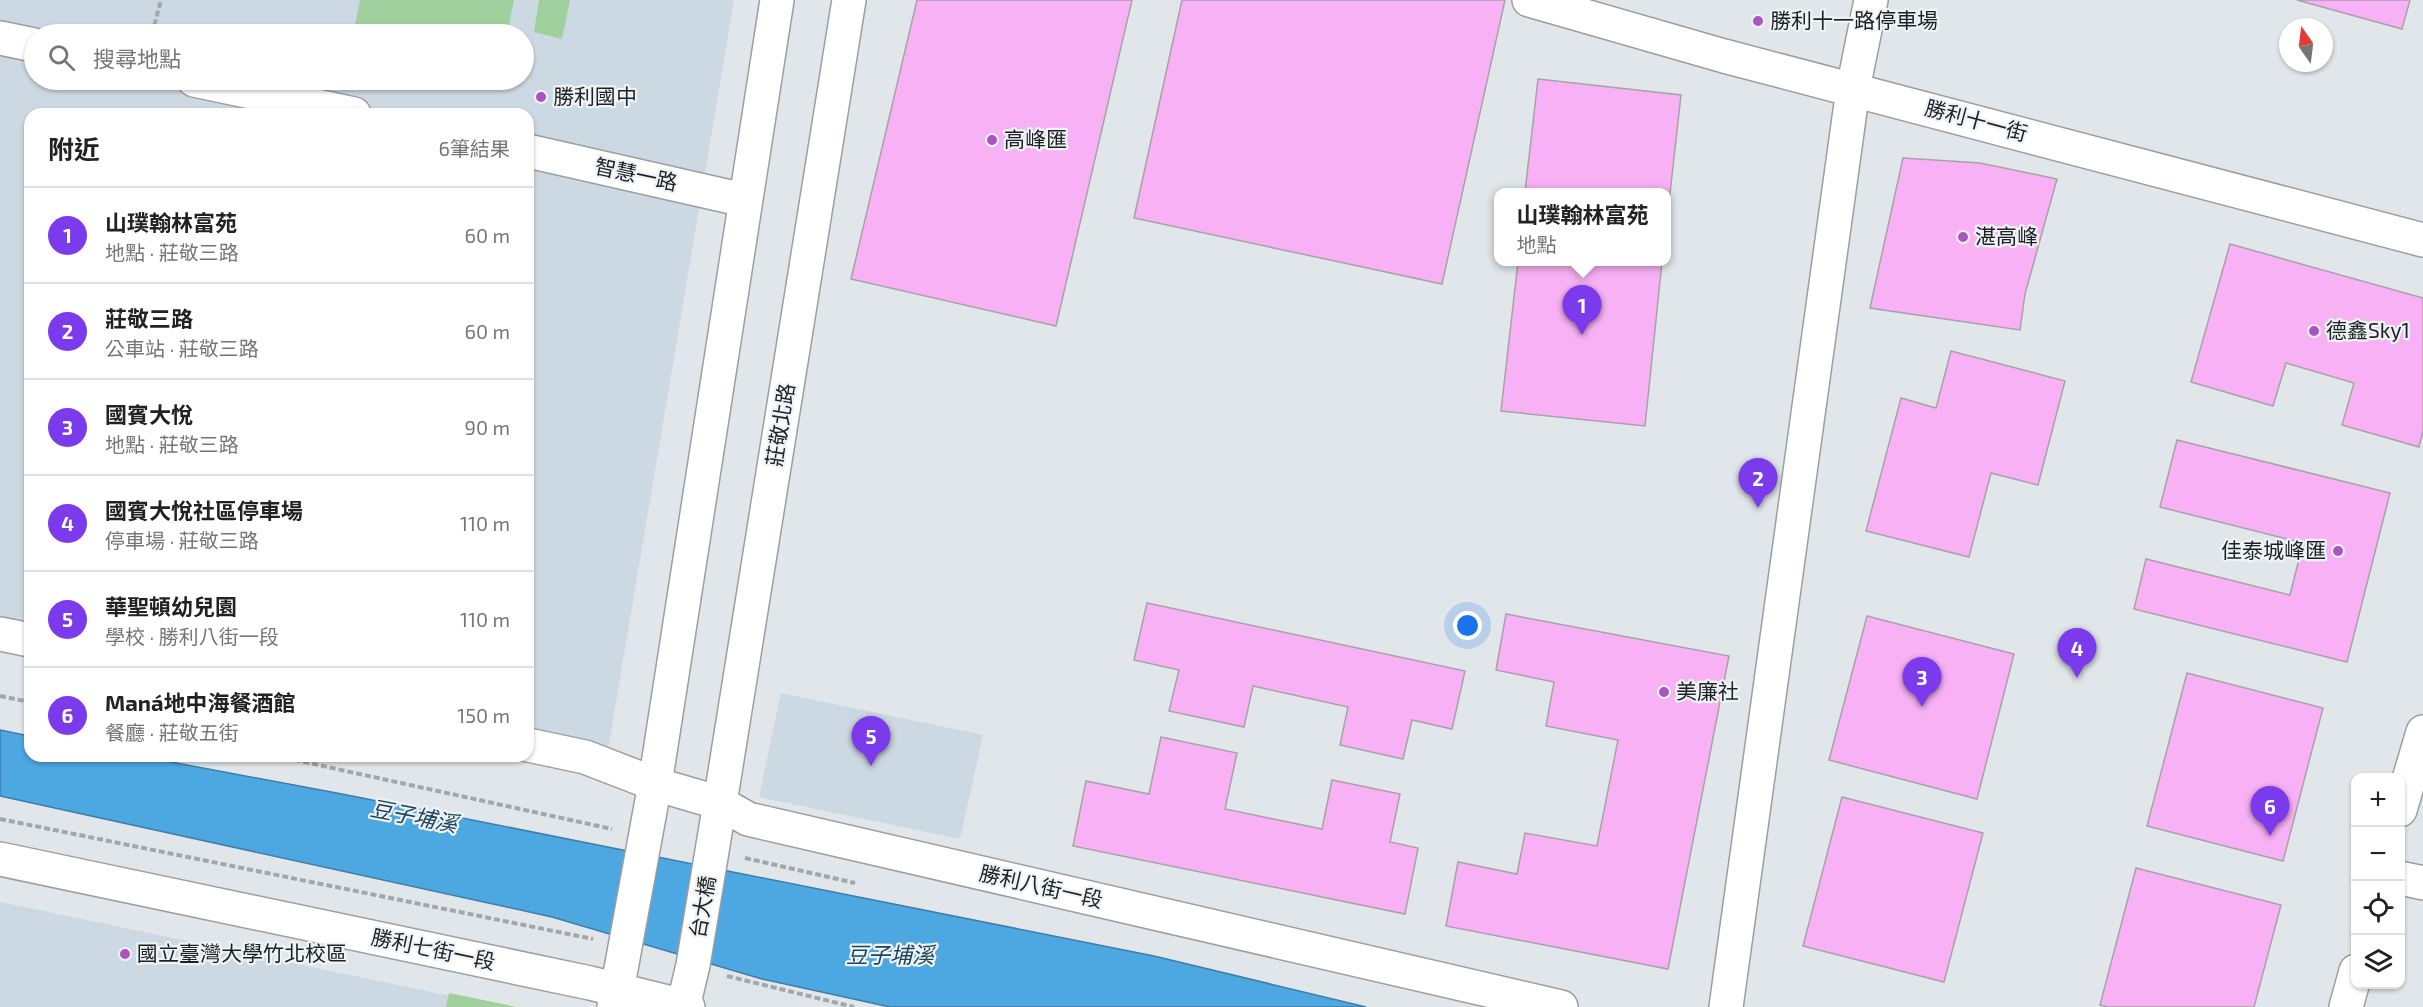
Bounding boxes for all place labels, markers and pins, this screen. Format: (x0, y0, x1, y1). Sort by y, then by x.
place label: 勝利十一路停車場 (1770, 7, 1938, 32)
marker: 勝利十一路停車場 (1751, 14, 1765, 28)
place label: 勝利國中 (553, 83, 637, 108)
marker: 勝利國中 (534, 90, 548, 104)
place label: 高峰匯 (1004, 126, 1067, 151)
marker: 高峰匯 (985, 133, 999, 147)
place label: 湛高峰 (1975, 223, 2038, 248)
marker: 湛高峰 (1956, 230, 1970, 244)
pin: 1 (1562, 286, 1602, 335)
place label: 德鑫Sky1 (2326, 317, 2410, 342)
marker: 德鑫Sky1 (2307, 324, 2321, 338)
pin: 2 (1738, 458, 1778, 508)
place label: 佳泰城峰匯 (2221, 537, 2326, 562)
marker: 佳泰城峰匯 (2331, 544, 2345, 558)
pin: 4 (2058, 628, 2096, 678)
pin: 3 (1902, 658, 1942, 707)
place label: 美廉社 (1676, 678, 1739, 703)
marker: 美廉社 (1657, 685, 1671, 699)
pin: 5 (852, 716, 890, 766)
pin: 6 (2250, 786, 2290, 836)
place label: 國立臺灣大學竹北校區 (137, 940, 347, 965)
marker: 國立臺灣大學竹北校區 (118, 947, 132, 961)

